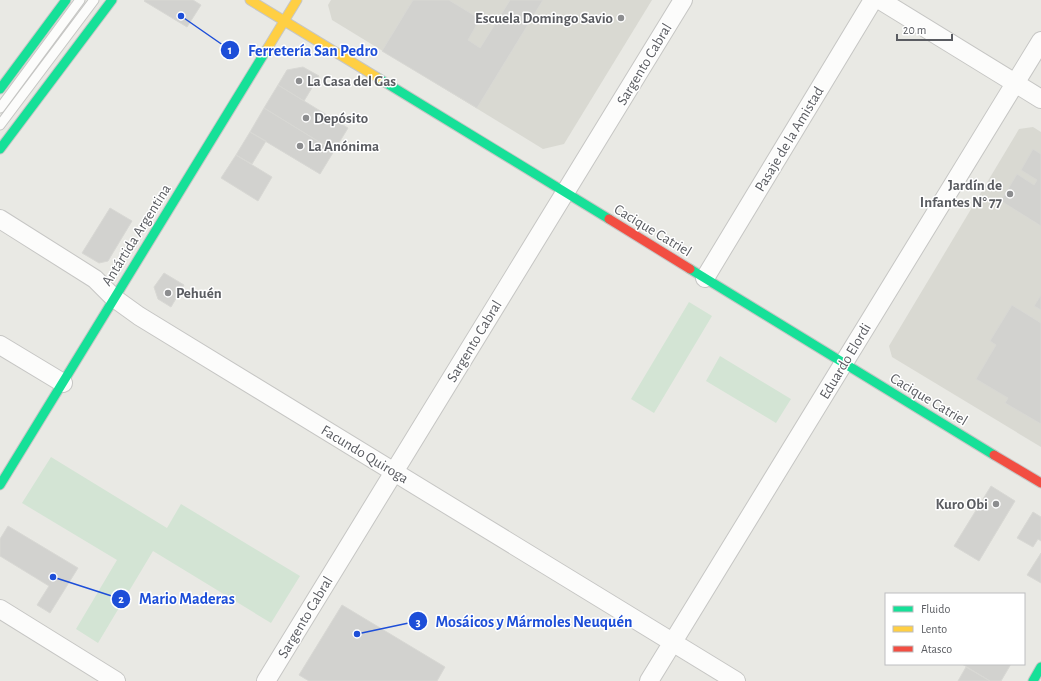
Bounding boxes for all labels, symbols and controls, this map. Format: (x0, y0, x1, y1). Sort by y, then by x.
place label: Escuela Domingo Savio (475, 11, 613, 26)
marker: Escuela Domingo Savio (616, 13, 626, 23)
scale bar (897, 16, 952, 42)
street label: Sargento Cabral (614, 21, 675, 108)
text: 20 m (903, 24, 926, 36)
callout: Ferretería San Pedro (220, 36, 386, 64)
text: Ferretería San Pedro (248, 43, 378, 59)
text: 1 (228, 44, 232, 56)
place label: La Casa del Gas (307, 74, 396, 89)
marker: La Casa del Gas (294, 76, 304, 86)
street label: Pasaje de la Amistad (752, 84, 827, 194)
place label: Depósito (314, 111, 368, 126)
marker: Depósito (301, 113, 311, 123)
place label: La Anónima (308, 139, 379, 154)
marker: La Anónima (295, 141, 305, 151)
place label: Jardín de Infantes N° 77 (920, 178, 1003, 210)
street label: Antártida Argentina (99, 182, 174, 289)
marker: Jardín de Infantes N° 77 (1005, 189, 1015, 199)
street label: Cacique Catriel (611, 201, 694, 259)
place label: Pehuén (176, 286, 222, 301)
marker: Pehuén (163, 288, 173, 298)
street label: Sargento Cabral (444, 298, 505, 385)
street label: Eduardo Elordi (817, 321, 874, 402)
street label: Cacique Catriel (887, 370, 970, 428)
street label: Facundo Quiroga (319, 423, 411, 486)
place label: Kuro Obi (935, 497, 988, 512)
marker: Kuro Obi (991, 499, 1001, 509)
street label: Sargento Cabral (275, 574, 336, 661)
callout: Mario Maderas (111, 585, 242, 613)
text: Mario Maderas (139, 591, 235, 607)
text: 2 (118, 593, 124, 605)
legend (885, 593, 1025, 665)
text: Fluido (921, 603, 950, 615)
callout: Mosáicos y Mármoles Neuquén (408, 607, 641, 635)
text: Mosáicos y Mármoles Neuquén (436, 614, 632, 631)
text: 3 (415, 616, 421, 628)
text: Lento (921, 623, 947, 635)
text: Atasco (921, 643, 952, 655)

